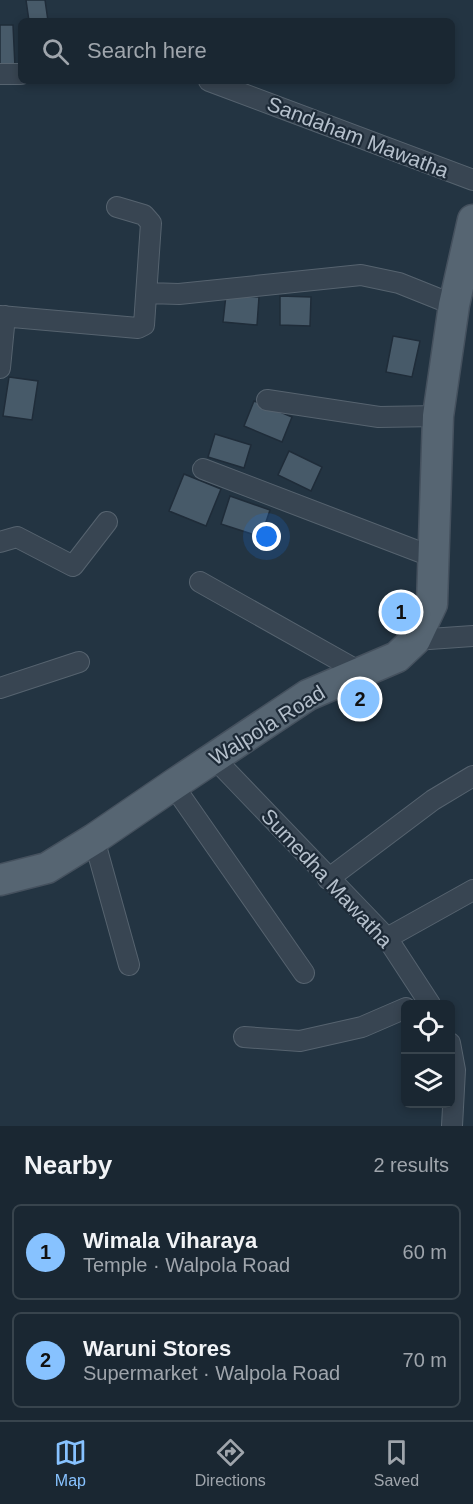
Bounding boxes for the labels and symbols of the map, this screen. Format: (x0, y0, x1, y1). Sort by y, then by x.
street label: Sandaham Mawatha (264, 92, 452, 182)
your location (252, 522, 281, 551)
pin: 1 (382, 590, 420, 634)
pin: 2 (340, 676, 380, 722)
street label: Walpola Road (205, 681, 329, 769)
street label: Sumedha Mawatha (257, 804, 397, 952)

